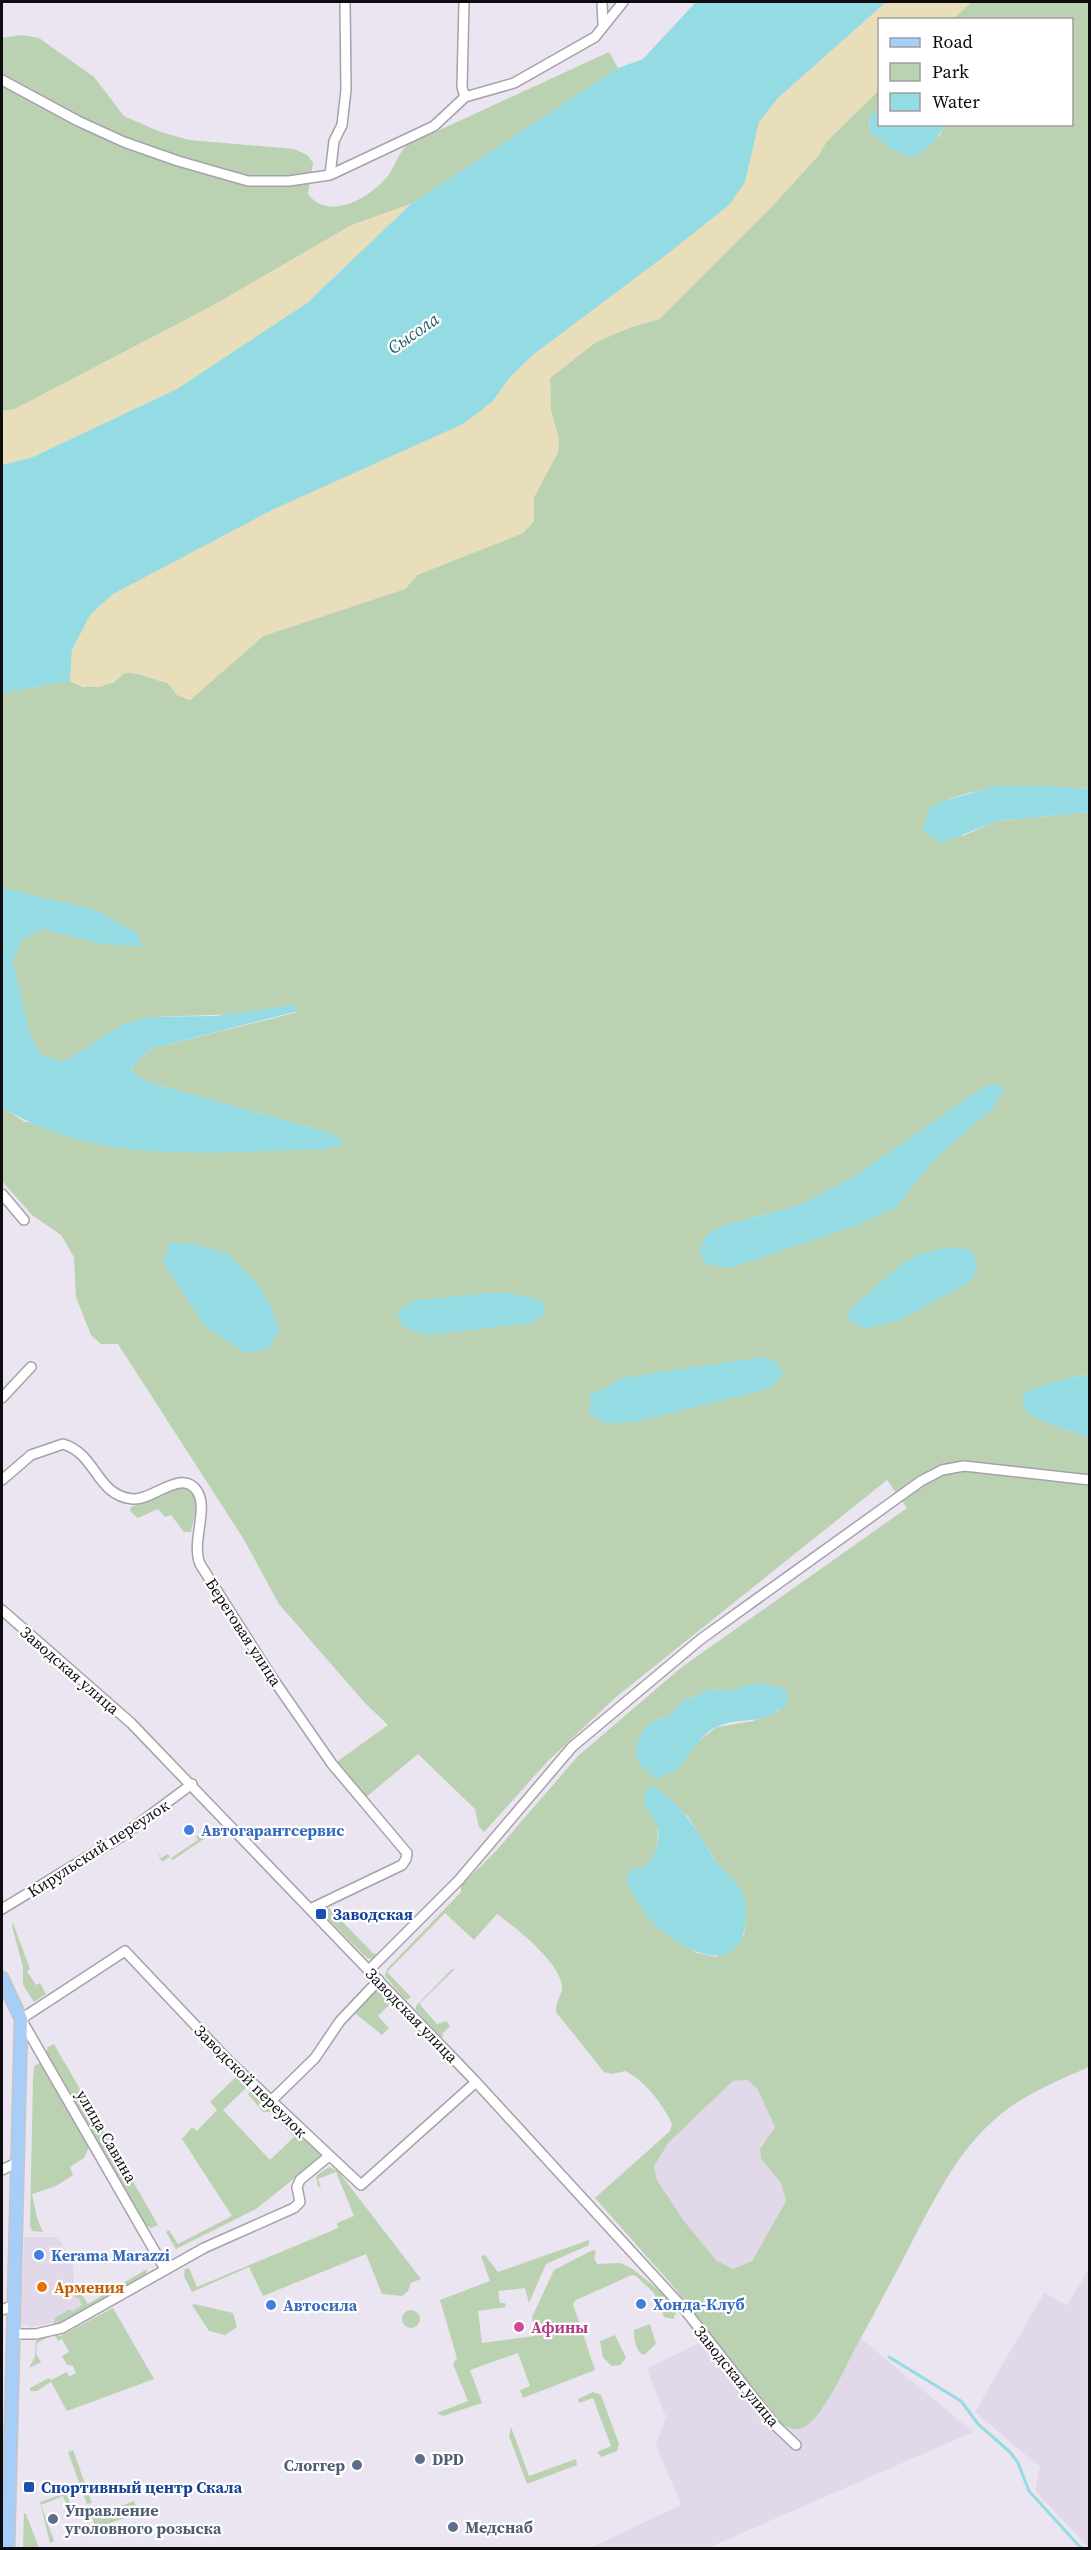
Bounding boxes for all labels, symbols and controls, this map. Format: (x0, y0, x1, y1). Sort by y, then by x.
legend (878, 18, 1073, 126)
text: Road (932, 29, 973, 54)
text: Park (932, 59, 969, 84)
text: Water (932, 89, 980, 114)
water label: Сысола (382, 306, 444, 360)
street label: Береговая улица (201, 1574, 288, 1691)
street label: Заводская улица (16, 1621, 125, 1720)
street label: Кирульский переулок (23, 1794, 173, 1902)
place label: Автогарантсервис (201, 1819, 345, 1841)
marker: Автогарантсервис (182, 1823, 196, 1837)
place label: Заводская (333, 1903, 413, 1925)
marker: Заводская (314, 1907, 328, 1921)
street label: Заводская улица (361, 1963, 464, 2068)
street label: Заводской переулок (190, 2020, 312, 2142)
street label: улица Савина (72, 2086, 143, 2187)
place label: Kerama Marazzi (51, 2244, 170, 2266)
marker: Kerama Marazzi (32, 2248, 46, 2262)
place label: Армения (54, 2276, 124, 2298)
marker: Армения (35, 2280, 49, 2294)
place label: Хонда-Клуб (653, 2293, 745, 2315)
place label: Автосила (283, 2294, 358, 2316)
marker: Хонда-Клуб (634, 2297, 648, 2311)
marker: Автосила (264, 2298, 278, 2312)
place label: Афины (531, 2316, 588, 2338)
marker: Афины (512, 2320, 526, 2334)
street label: Заводская улица (689, 2321, 785, 2432)
place label: DPD (432, 2448, 464, 2470)
marker: DPD (413, 2452, 427, 2466)
place label: Слоггер (284, 2454, 345, 2476)
marker: Слоггер (350, 2458, 364, 2472)
place label: Спортивный центр Скала (41, 2476, 243, 2498)
marker: Спортивный центр Скала (22, 2480, 36, 2494)
place label: Управление уголовного розыска (64, 2499, 222, 2539)
marker: Управление уголовного розыска (46, 2512, 60, 2526)
place label: Медснаб (465, 2516, 533, 2538)
marker: Медснаб (446, 2520, 460, 2534)

